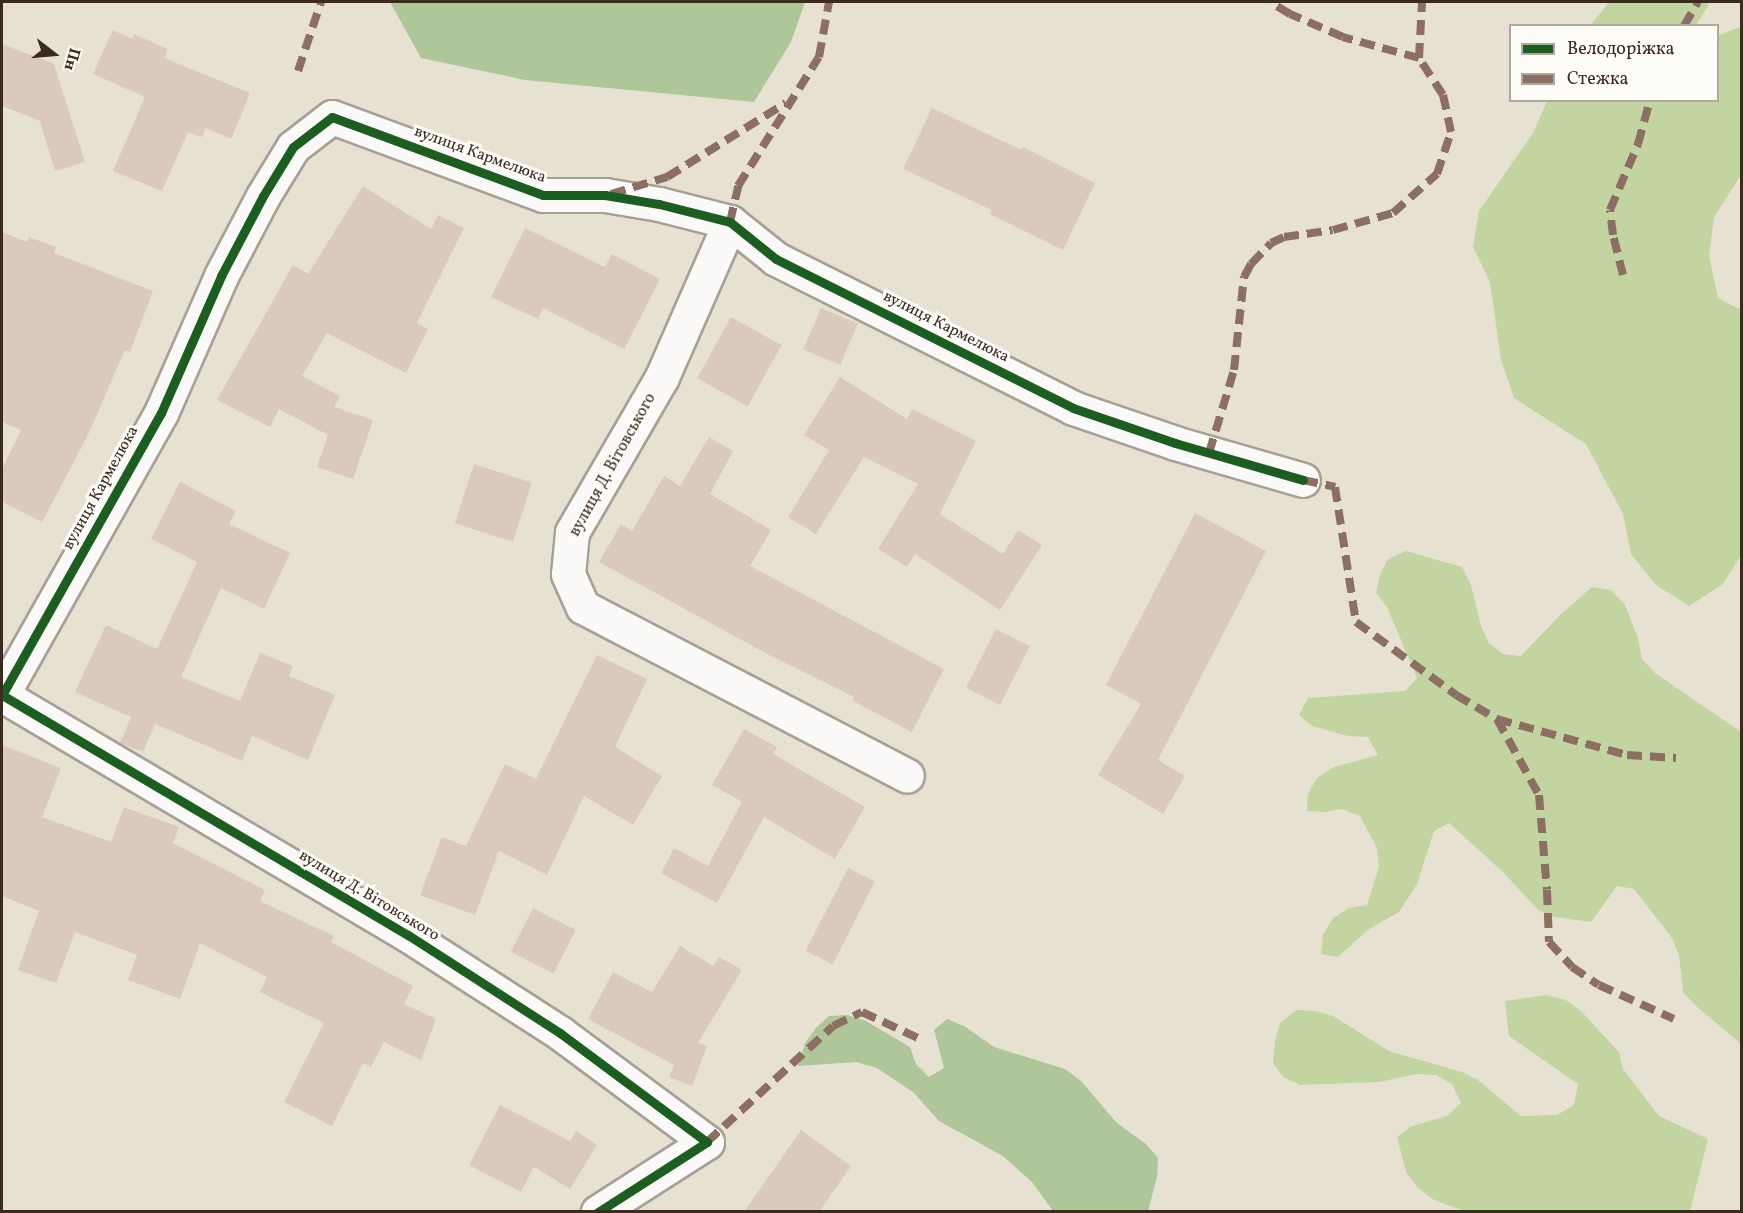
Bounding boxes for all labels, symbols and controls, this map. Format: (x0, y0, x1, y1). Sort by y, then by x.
north arrow (24, 24, 84, 84)
legend (1509, 24, 1719, 102)
text: Велодоріжка (1567, 37, 1675, 62)
text: Пн (58, 45, 85, 73)
text: Стежка (1567, 67, 1629, 92)
street label: вулиця Кармелюка (412, 122, 548, 188)
street label: вулиця Кармелюка (880, 287, 1012, 367)
street label: вулиця Д. Вітовського (566, 390, 660, 540)
street label: вулиця Кармелюка (59, 423, 143, 553)
street label: вулиця Д. Вітовського (295, 846, 443, 946)

